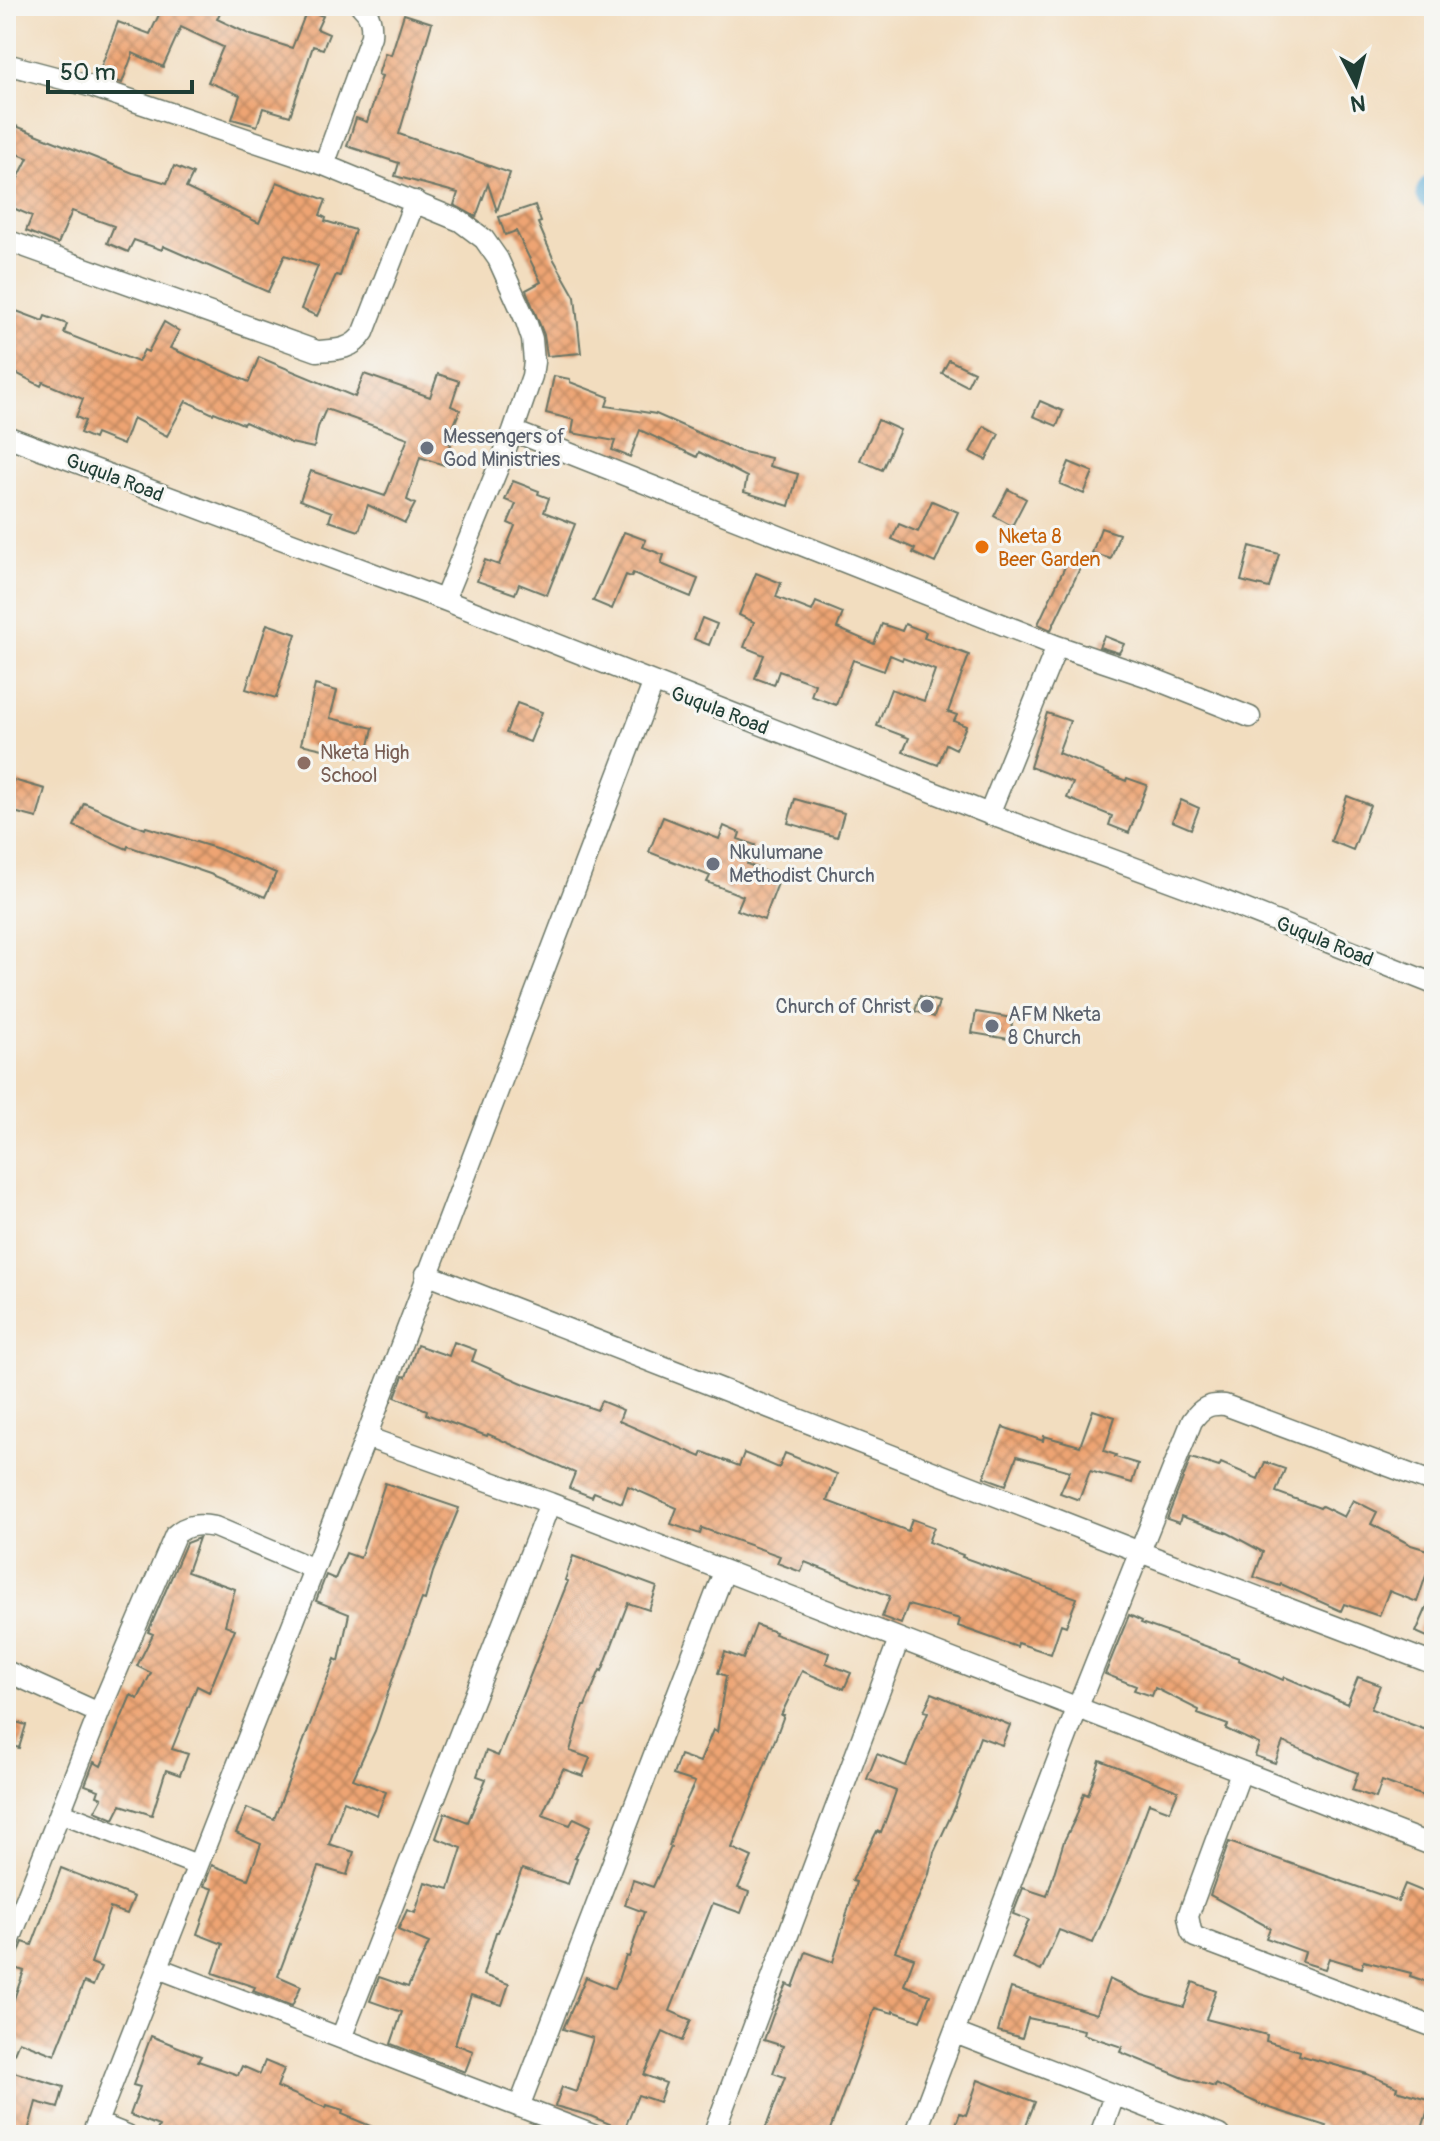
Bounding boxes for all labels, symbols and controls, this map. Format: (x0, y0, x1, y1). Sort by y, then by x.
scale bar (48, 44, 192, 94)
north arrow (1316, 44, 1396, 124)
text: 50 m (60, 58, 116, 87)
text: N (1349, 88, 1367, 118)
place label: Messengers of God Ministries (443, 424, 565, 472)
marker: Messengers of God Ministries (418, 439, 436, 457)
street label: Guqula Road (62, 447, 167, 508)
place label: Nketa 8 Beer Garden (998, 524, 1101, 572)
marker: Nketa 8 Beer Garden (973, 538, 991, 556)
street label: Guqula Road (667, 680, 772, 741)
place label: Nketa High School (320, 740, 409, 788)
marker: Nketa High School (295, 754, 313, 772)
place label: Nkulumane Methodist Church (729, 840, 875, 888)
marker: Nkulumane Methodist Church (704, 855, 722, 873)
street label: Guqula Road (1273, 911, 1377, 972)
place label: Church of Christ (776, 994, 912, 1019)
marker: Church of Christ (918, 997, 936, 1015)
place label: AFM Nketa 8 Church (1008, 1002, 1101, 1050)
marker: AFM Nketa 8 Church (983, 1017, 1001, 1035)

